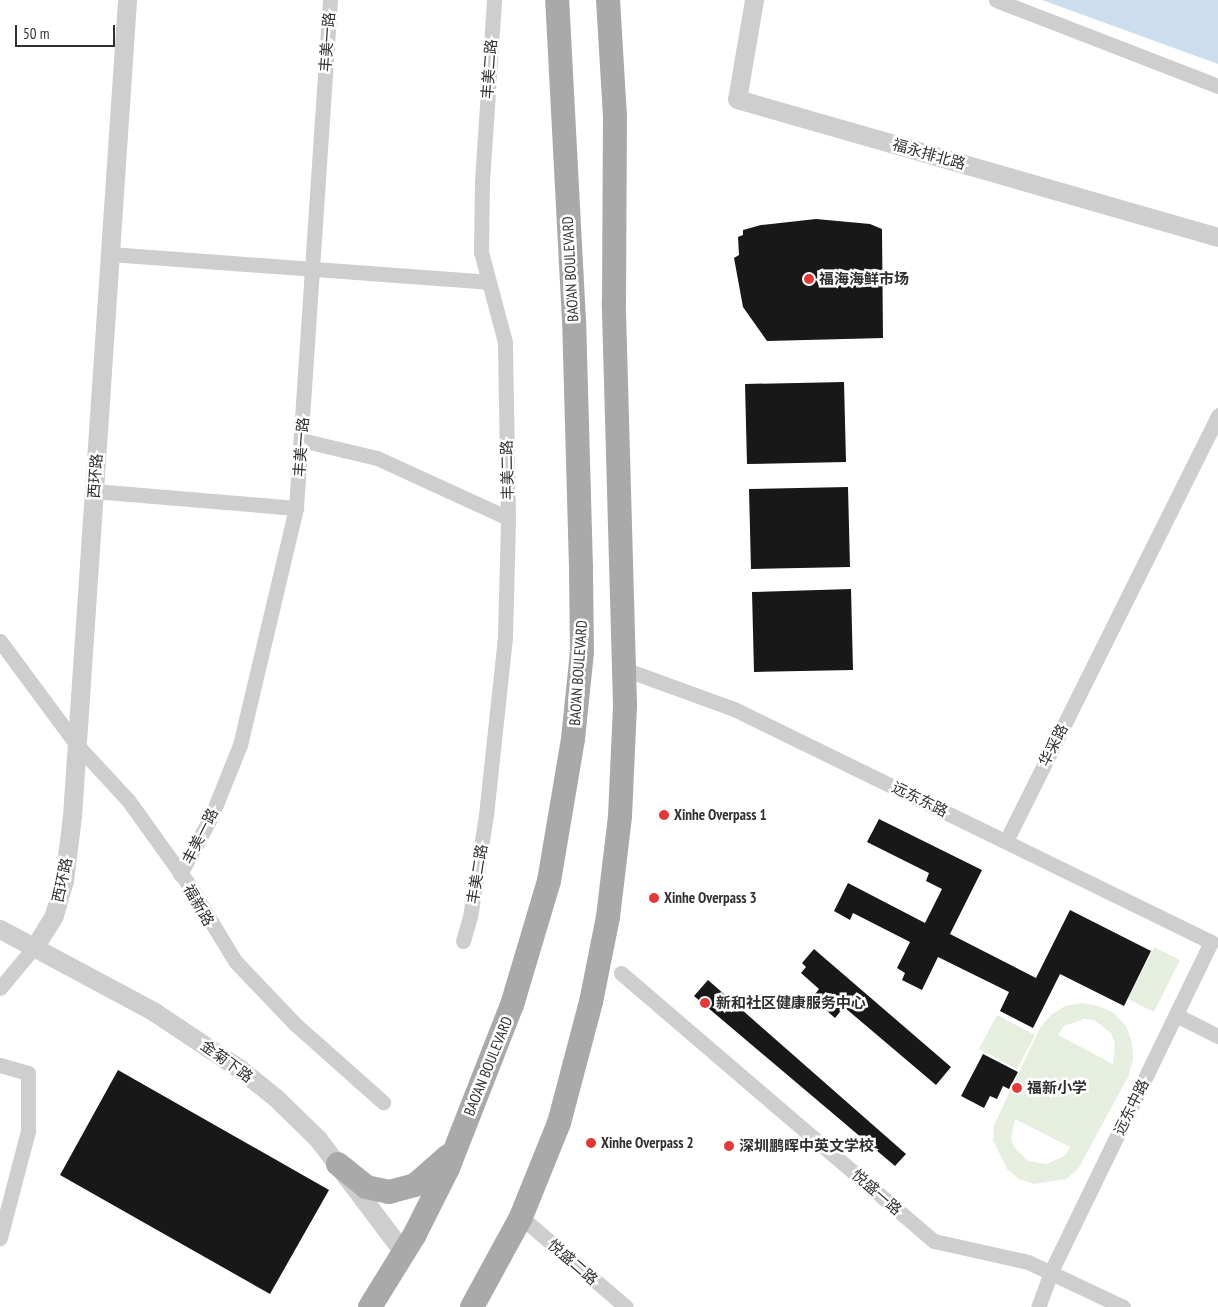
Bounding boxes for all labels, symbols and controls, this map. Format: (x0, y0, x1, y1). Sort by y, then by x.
street label: 丰美一路 (316, 11, 338, 73)
scale bar (18, 15, 118, 47)
text: 50 m (23, 24, 49, 43)
street label: 丰美二路 (478, 38, 500, 100)
street label: 福永排北路 (890, 135, 968, 173)
street label: BAO'AN BOULEVARD (558, 216, 582, 322)
place label: 福海海鲜市场 (819, 270, 909, 288)
marker: 福海海鲜市场 (803, 273, 815, 285)
street label: 丰美一路 (290, 416, 312, 478)
street label: 丰美二路 (497, 440, 517, 500)
street label: 西环路 (84, 453, 106, 499)
street label: BAO'AN BOULEVARD (565, 620, 591, 726)
street label: 华采路 (1035, 721, 1071, 769)
street label: 远东东路 (889, 778, 951, 820)
street label: 丰美一路 (178, 805, 222, 867)
place label: Xinhe Overpass 1 (674, 806, 767, 824)
marker: Xinhe Overpass 1 (658, 809, 670, 821)
street label: 丰美二路 (463, 843, 491, 905)
street label: 西环路 (49, 856, 75, 904)
street label: 福新路 (180, 881, 218, 929)
place label: Xinhe Overpass 3 (664, 889, 757, 907)
marker: Xinhe Overpass 3 (648, 892, 660, 904)
place label: 新和社区健康服务中心 (716, 994, 866, 1012)
marker: 新和社区健康服务中心 (698, 996, 712, 1010)
street label: BAO'AN BOULEVARD (460, 1014, 516, 1118)
street label: 金菊下路 (197, 1036, 257, 1086)
street label: 远东中路 (1110, 1076, 1152, 1138)
place label: 福新小学 (1027, 1079, 1087, 1097)
marker: 福新小学 (1011, 1082, 1023, 1094)
place label: Xinhe Overpass 2 (601, 1134, 694, 1152)
marker: Xinhe Overpass 2 (585, 1137, 597, 1149)
place label: 深圳鹏晖中英文学校 (739, 1137, 874, 1155)
marker: 深圳鹏晖中英文学校 (723, 1140, 735, 1152)
street label: 悦盛一路 (848, 1166, 906, 1218)
street label: 悦盛二路 (544, 1236, 602, 1288)

